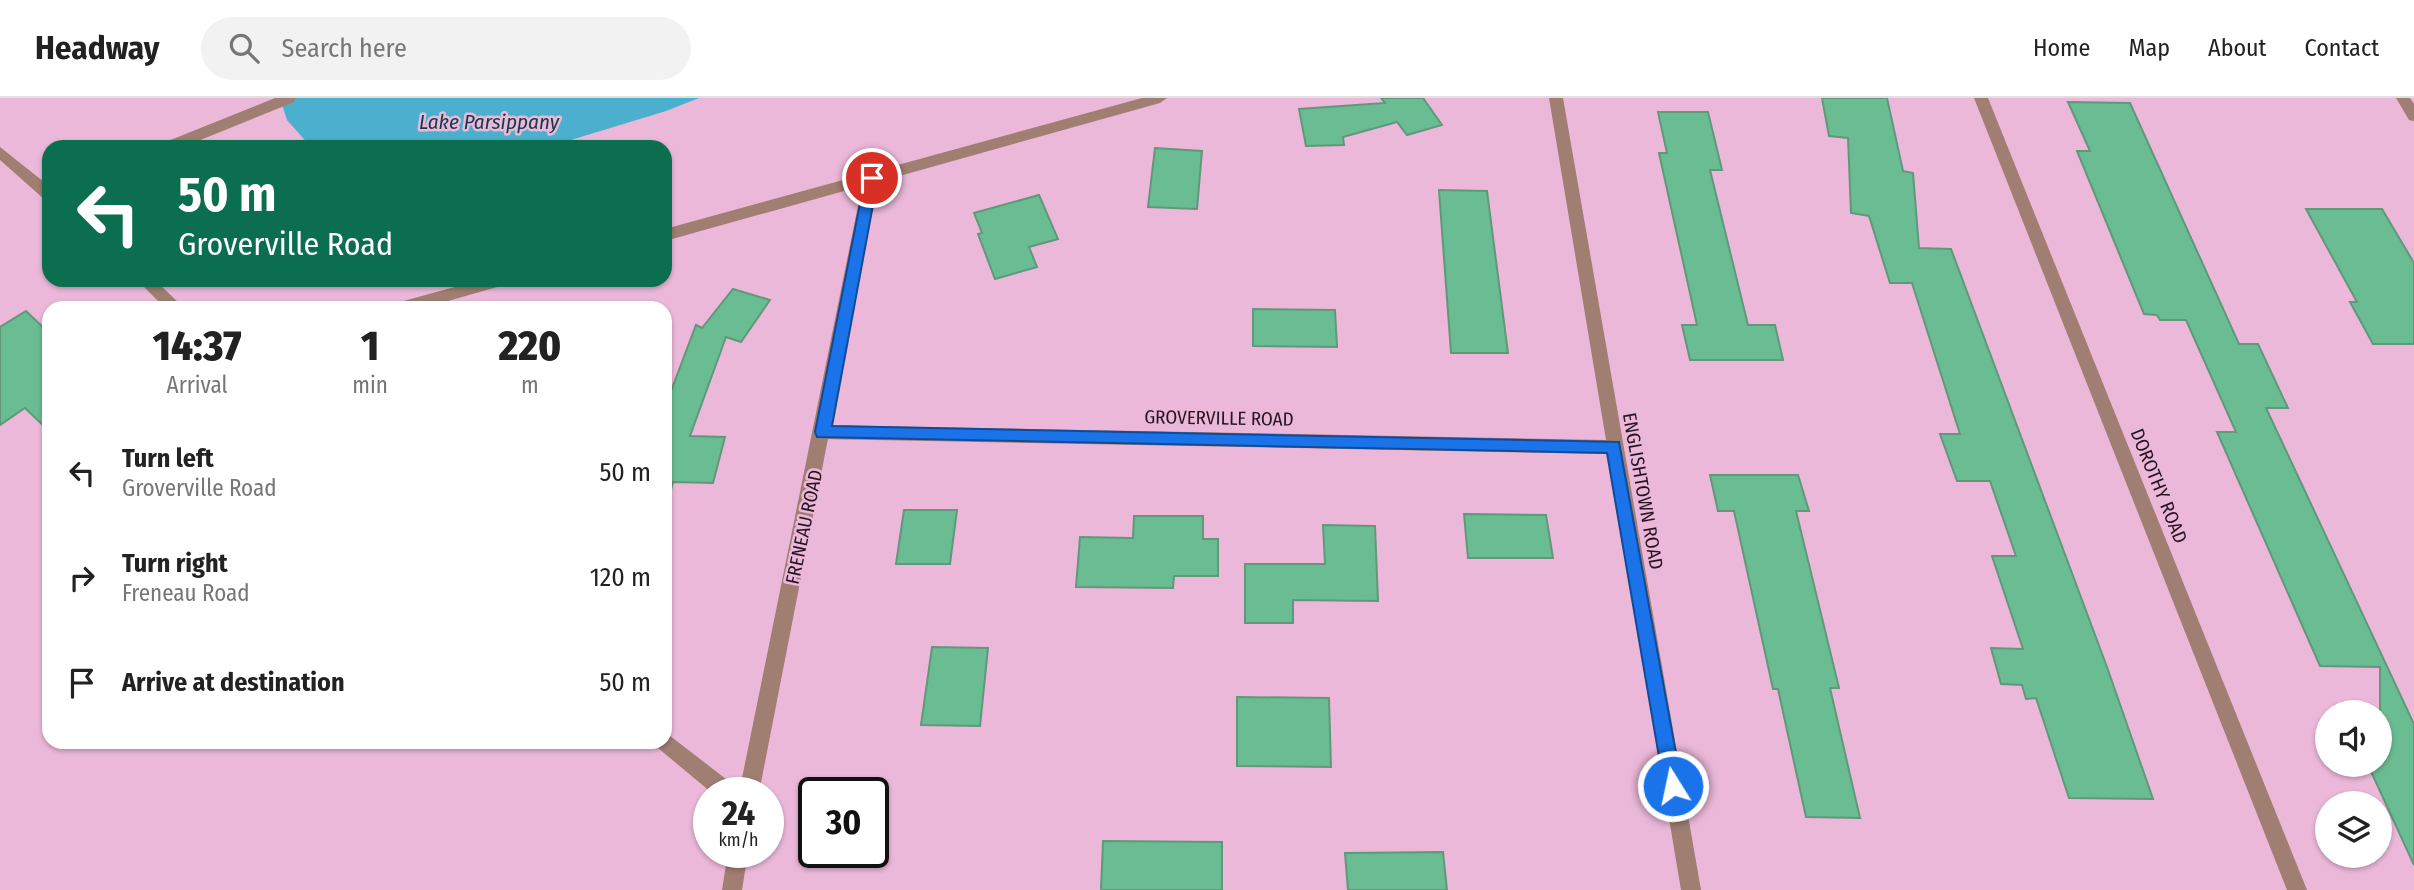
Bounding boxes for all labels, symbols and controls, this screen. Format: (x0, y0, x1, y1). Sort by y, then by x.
search box (201, 17, 691, 80)
text: Headway (35, 28, 159, 68)
icon: search (225, 29, 263, 67)
text: Search here (281, 33, 407, 64)
text: Home (2033, 34, 2090, 62)
text: Map (2128, 34, 2170, 62)
text: About (2208, 34, 2266, 62)
text: Contact (2304, 34, 2379, 62)
water label: Lake Parsippany (419, 109, 560, 135)
pin (842, 148, 902, 208)
icon: arrive (853, 159, 891, 197)
text: 50 m (178, 165, 276, 224)
icon: left (63, 168, 154, 259)
text: Groverville Road (178, 225, 393, 263)
text: 14:37 (153, 321, 242, 371)
text: 1 (361, 321, 379, 371)
text: 220 (499, 321, 561, 371)
text: Arrival (167, 371, 228, 399)
text: min (352, 371, 388, 399)
text: m (521, 371, 539, 399)
street label: GROVERVILLE ROAD (1144, 405, 1294, 431)
street label: ENGLISHTOWN ROAD (1618, 411, 1668, 571)
street label: DOROTHY ROAD (2126, 425, 2192, 547)
text: Turn left (122, 443, 214, 474)
icon: left (63, 454, 101, 492)
text: 50 m (599, 457, 651, 488)
street label: FRENEAU ROAD (781, 468, 827, 586)
text: Groverville Road (122, 474, 277, 502)
text: Turn right (122, 548, 228, 579)
icon: right (63, 559, 101, 597)
text: 120 m (590, 562, 651, 593)
text: Freneau Road (122, 579, 250, 607)
icon: arrive (63, 664, 101, 702)
text: Arrive at destination (122, 667, 345, 698)
text: 50 m (599, 667, 651, 698)
map controls (2315, 700, 2392, 868)
button: sound (2315, 700, 2392, 777)
position arrow (1636, 749, 1710, 823)
speed limit sign: 30 (798, 777, 889, 868)
button: layers (2315, 791, 2392, 868)
text: 24 (722, 792, 755, 834)
text: km/h (718, 829, 759, 851)

